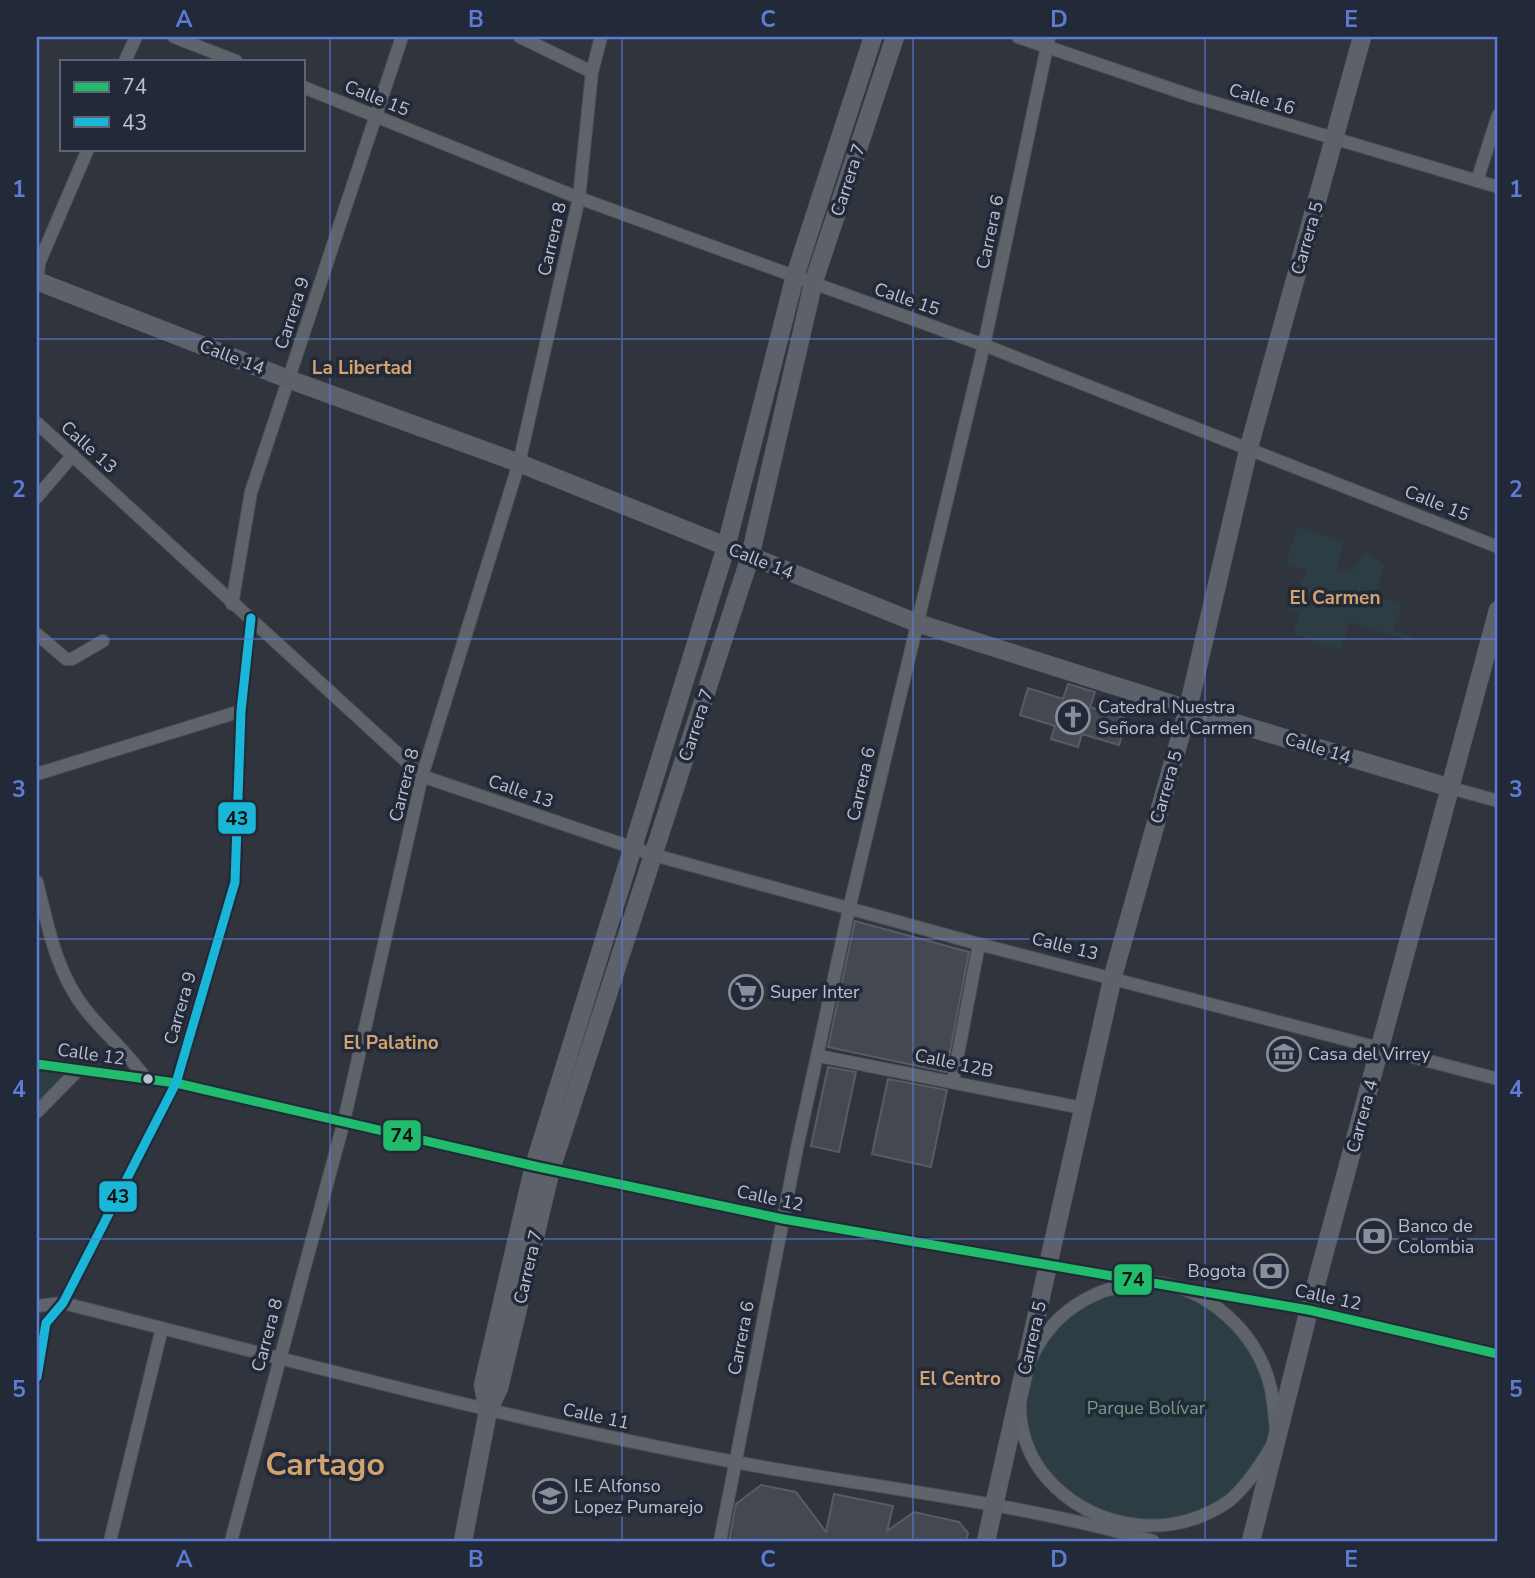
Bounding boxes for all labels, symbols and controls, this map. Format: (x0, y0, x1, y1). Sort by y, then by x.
text: A (175, 4, 193, 35)
text: B (468, 4, 484, 35)
text: C (760, 4, 776, 35)
text: D (1050, 4, 1068, 35)
text: E (1344, 4, 1358, 35)
legend (60, 60, 304, 150)
text: 74 (122, 73, 147, 101)
street label: Calle 15 (341, 74, 413, 122)
street label: Calle 16 (1226, 78, 1298, 120)
text: 43 (122, 109, 147, 137)
street label: Carrera 7 (825, 141, 871, 219)
text: 1 (12, 174, 26, 205)
text: 1 (1509, 174, 1523, 205)
street label: Carrera 6 (970, 193, 1010, 271)
street label: Carrera 5 (1285, 199, 1329, 277)
street label: Carrera 8 (532, 200, 572, 278)
street label: Carrera 9 (269, 274, 315, 352)
street label: Calle 15 (871, 277, 943, 321)
street label: Calle 14 (196, 334, 268, 380)
district label: La Libertad (312, 355, 412, 381)
street label: Calle 13 (56, 415, 122, 479)
text: 2 (12, 474, 26, 505)
text: 2 (1509, 474, 1523, 505)
street label: Calle 15 (1401, 479, 1473, 527)
street label: Calle 14 (725, 537, 797, 585)
district label: El Carmen (1289, 585, 1381, 611)
street label: Carrera 7 (673, 686, 719, 764)
place label: Catedral Nuestra Señora del Carmen (1098, 695, 1252, 740)
church icon: Catedral Nuestra Señora del Carmen (1054, 698, 1092, 736)
street label: Calle 14 (1282, 727, 1354, 769)
street label: Carrera 6 (841, 745, 881, 823)
street label: Carrera 8 (383, 746, 425, 824)
street label: Carrera 5 (1144, 748, 1188, 826)
street label: Calle 13 (485, 769, 557, 813)
text: 3 (12, 774, 26, 805)
text: 3 (1509, 774, 1523, 805)
line badge: 43 (217, 801, 257, 835)
text: 43 (226, 806, 248, 832)
street label: Calle 13 (1029, 926, 1101, 966)
street label: Carrera 9 (158, 969, 202, 1047)
supermarket icon: Super Inter (727, 973, 765, 1011)
place label: Super Inter (770, 980, 860, 1004)
district label: El Palatino (343, 1030, 439, 1056)
museum icon: Casa del Virrey (1265, 1035, 1303, 1073)
street label: Calle 12 (56, 1037, 126, 1071)
place label: Casa del Virrey (1308, 1042, 1431, 1066)
street label: Calle 12B (912, 1043, 996, 1083)
unlabelled marker (141, 1072, 155, 1086)
text: 4 (12, 1074, 26, 1105)
text: 4 (1509, 1074, 1523, 1105)
street label: Carrera 4 (1341, 1076, 1383, 1155)
line badge: 74 (382, 1119, 422, 1152)
text: 74 (391, 1123, 413, 1149)
street label: Calle 12 (734, 1179, 806, 1217)
line badge: 43 (98, 1180, 138, 1213)
text: 43 (107, 1184, 129, 1210)
place label: Banco de Colombia (1398, 1214, 1474, 1259)
bank icon: Banco de Colombia (1355, 1217, 1393, 1255)
street label: Carrera 7 (508, 1228, 548, 1306)
bank icon: Bogota (1252, 1252, 1290, 1290)
place label: Bogota (1188, 1259, 1246, 1283)
line badge: 74 (1113, 1263, 1153, 1296)
text: 74 (1122, 1267, 1144, 1293)
street label: Calle 12 (1292, 1278, 1364, 1316)
street label: Carrera 8 (246, 1296, 288, 1374)
street label: Carrera 6 (722, 1299, 760, 1377)
street label: Carrera 5 (1012, 1299, 1052, 1377)
district label: El Centro (919, 1366, 1001, 1392)
text: 5 (12, 1374, 26, 1405)
text: 5 (1509, 1374, 1523, 1405)
park label: Parque Bolívar (1087, 1396, 1206, 1420)
street label: Calle 11 (560, 1397, 632, 1435)
district label: Cartago (265, 1443, 385, 1486)
place label: I.E Alfonso Lopez Pumarejo (574, 1474, 703, 1519)
school or university icon: I.E Alfonso Lopez Pumarejo (531, 1477, 569, 1515)
text: A (175, 1544, 193, 1575)
text: B (468, 1544, 484, 1575)
text: C (760, 1544, 776, 1575)
text: D (1050, 1544, 1068, 1575)
text: E (1344, 1544, 1358, 1575)

